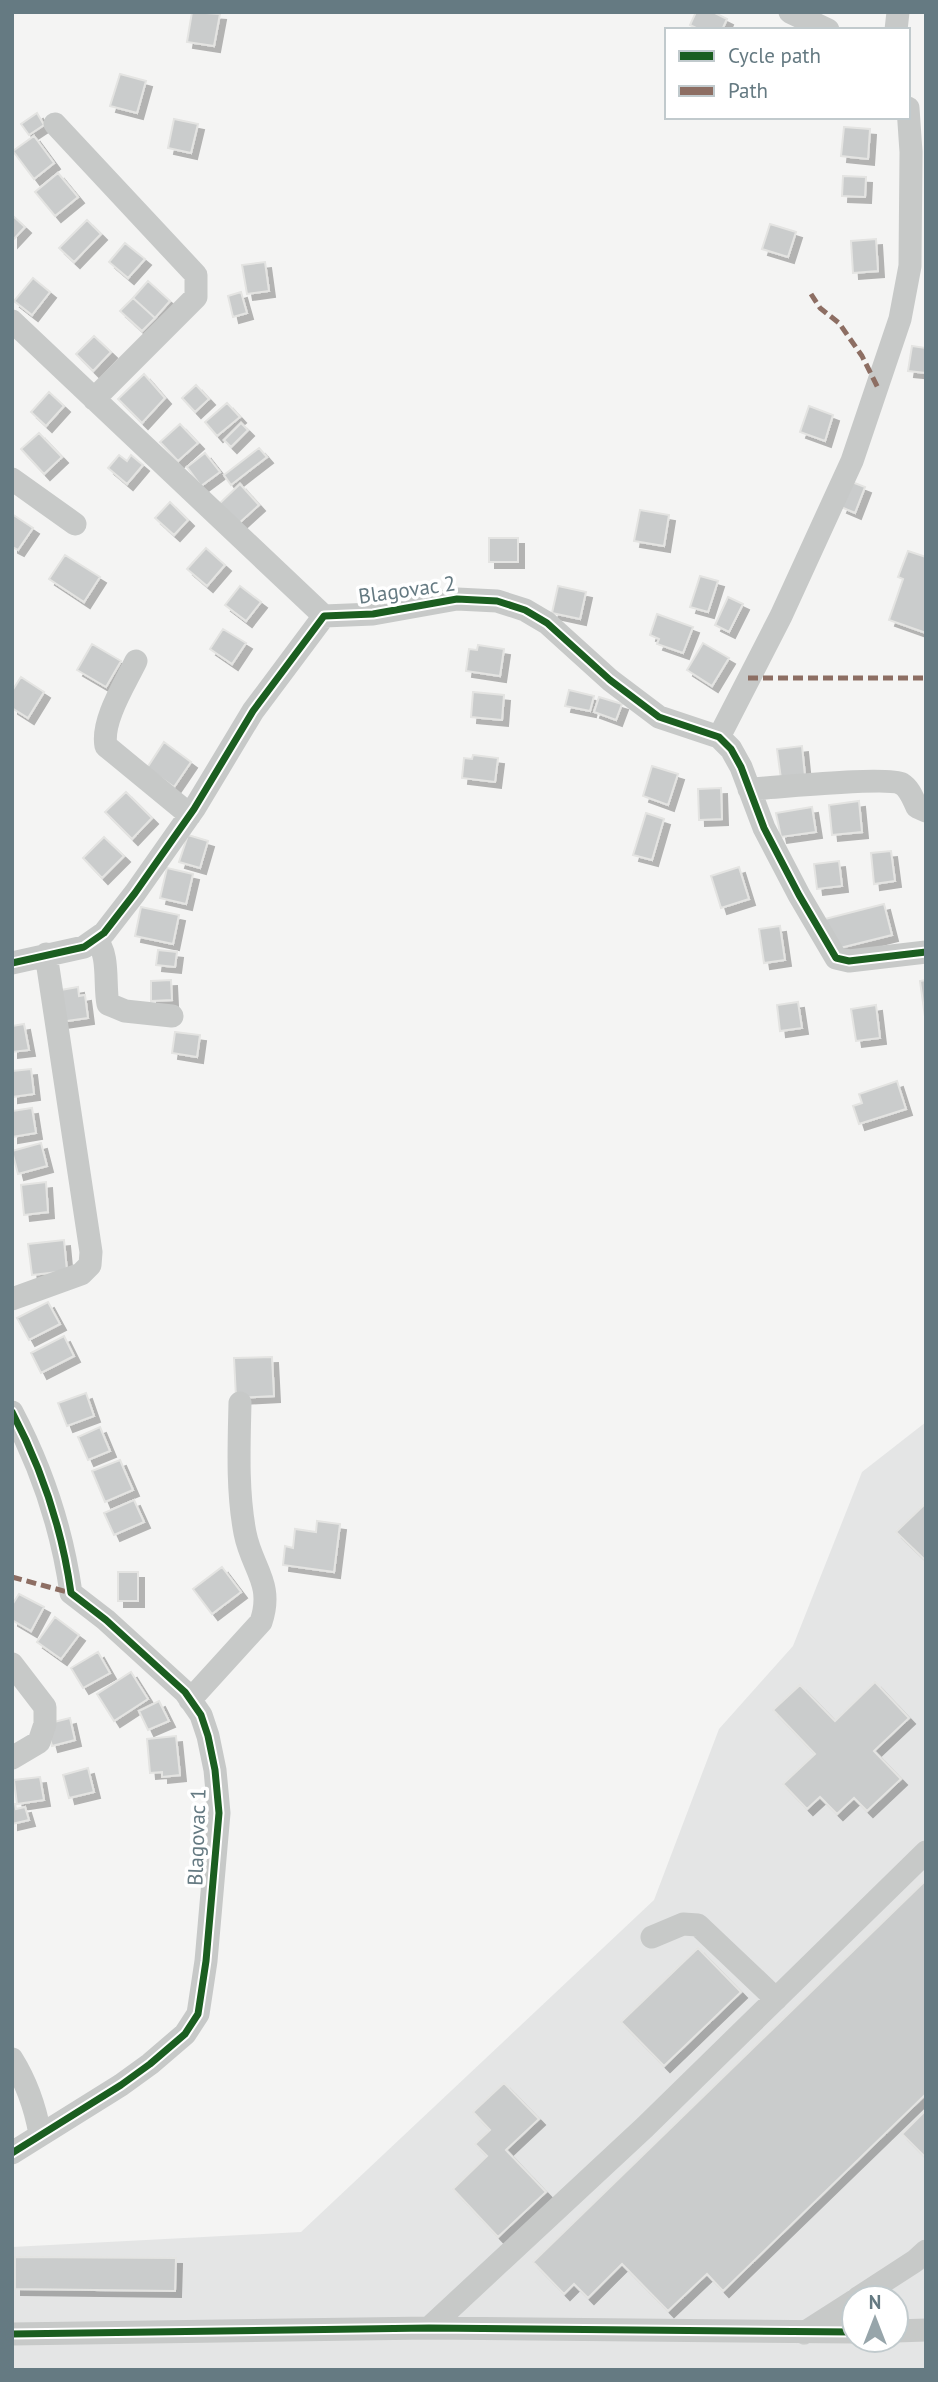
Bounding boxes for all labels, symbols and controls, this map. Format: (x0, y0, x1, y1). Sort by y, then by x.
legend (665, 28, 910, 119)
text: Cycle path (728, 42, 821, 69)
text: Path (728, 77, 768, 104)
street label: Blagovac 2 (357, 569, 457, 610)
street label: Blagovac 1 (181, 1788, 212, 1886)
north arrow (840, 2284, 910, 2354)
text: N (869, 2290, 881, 2314)

